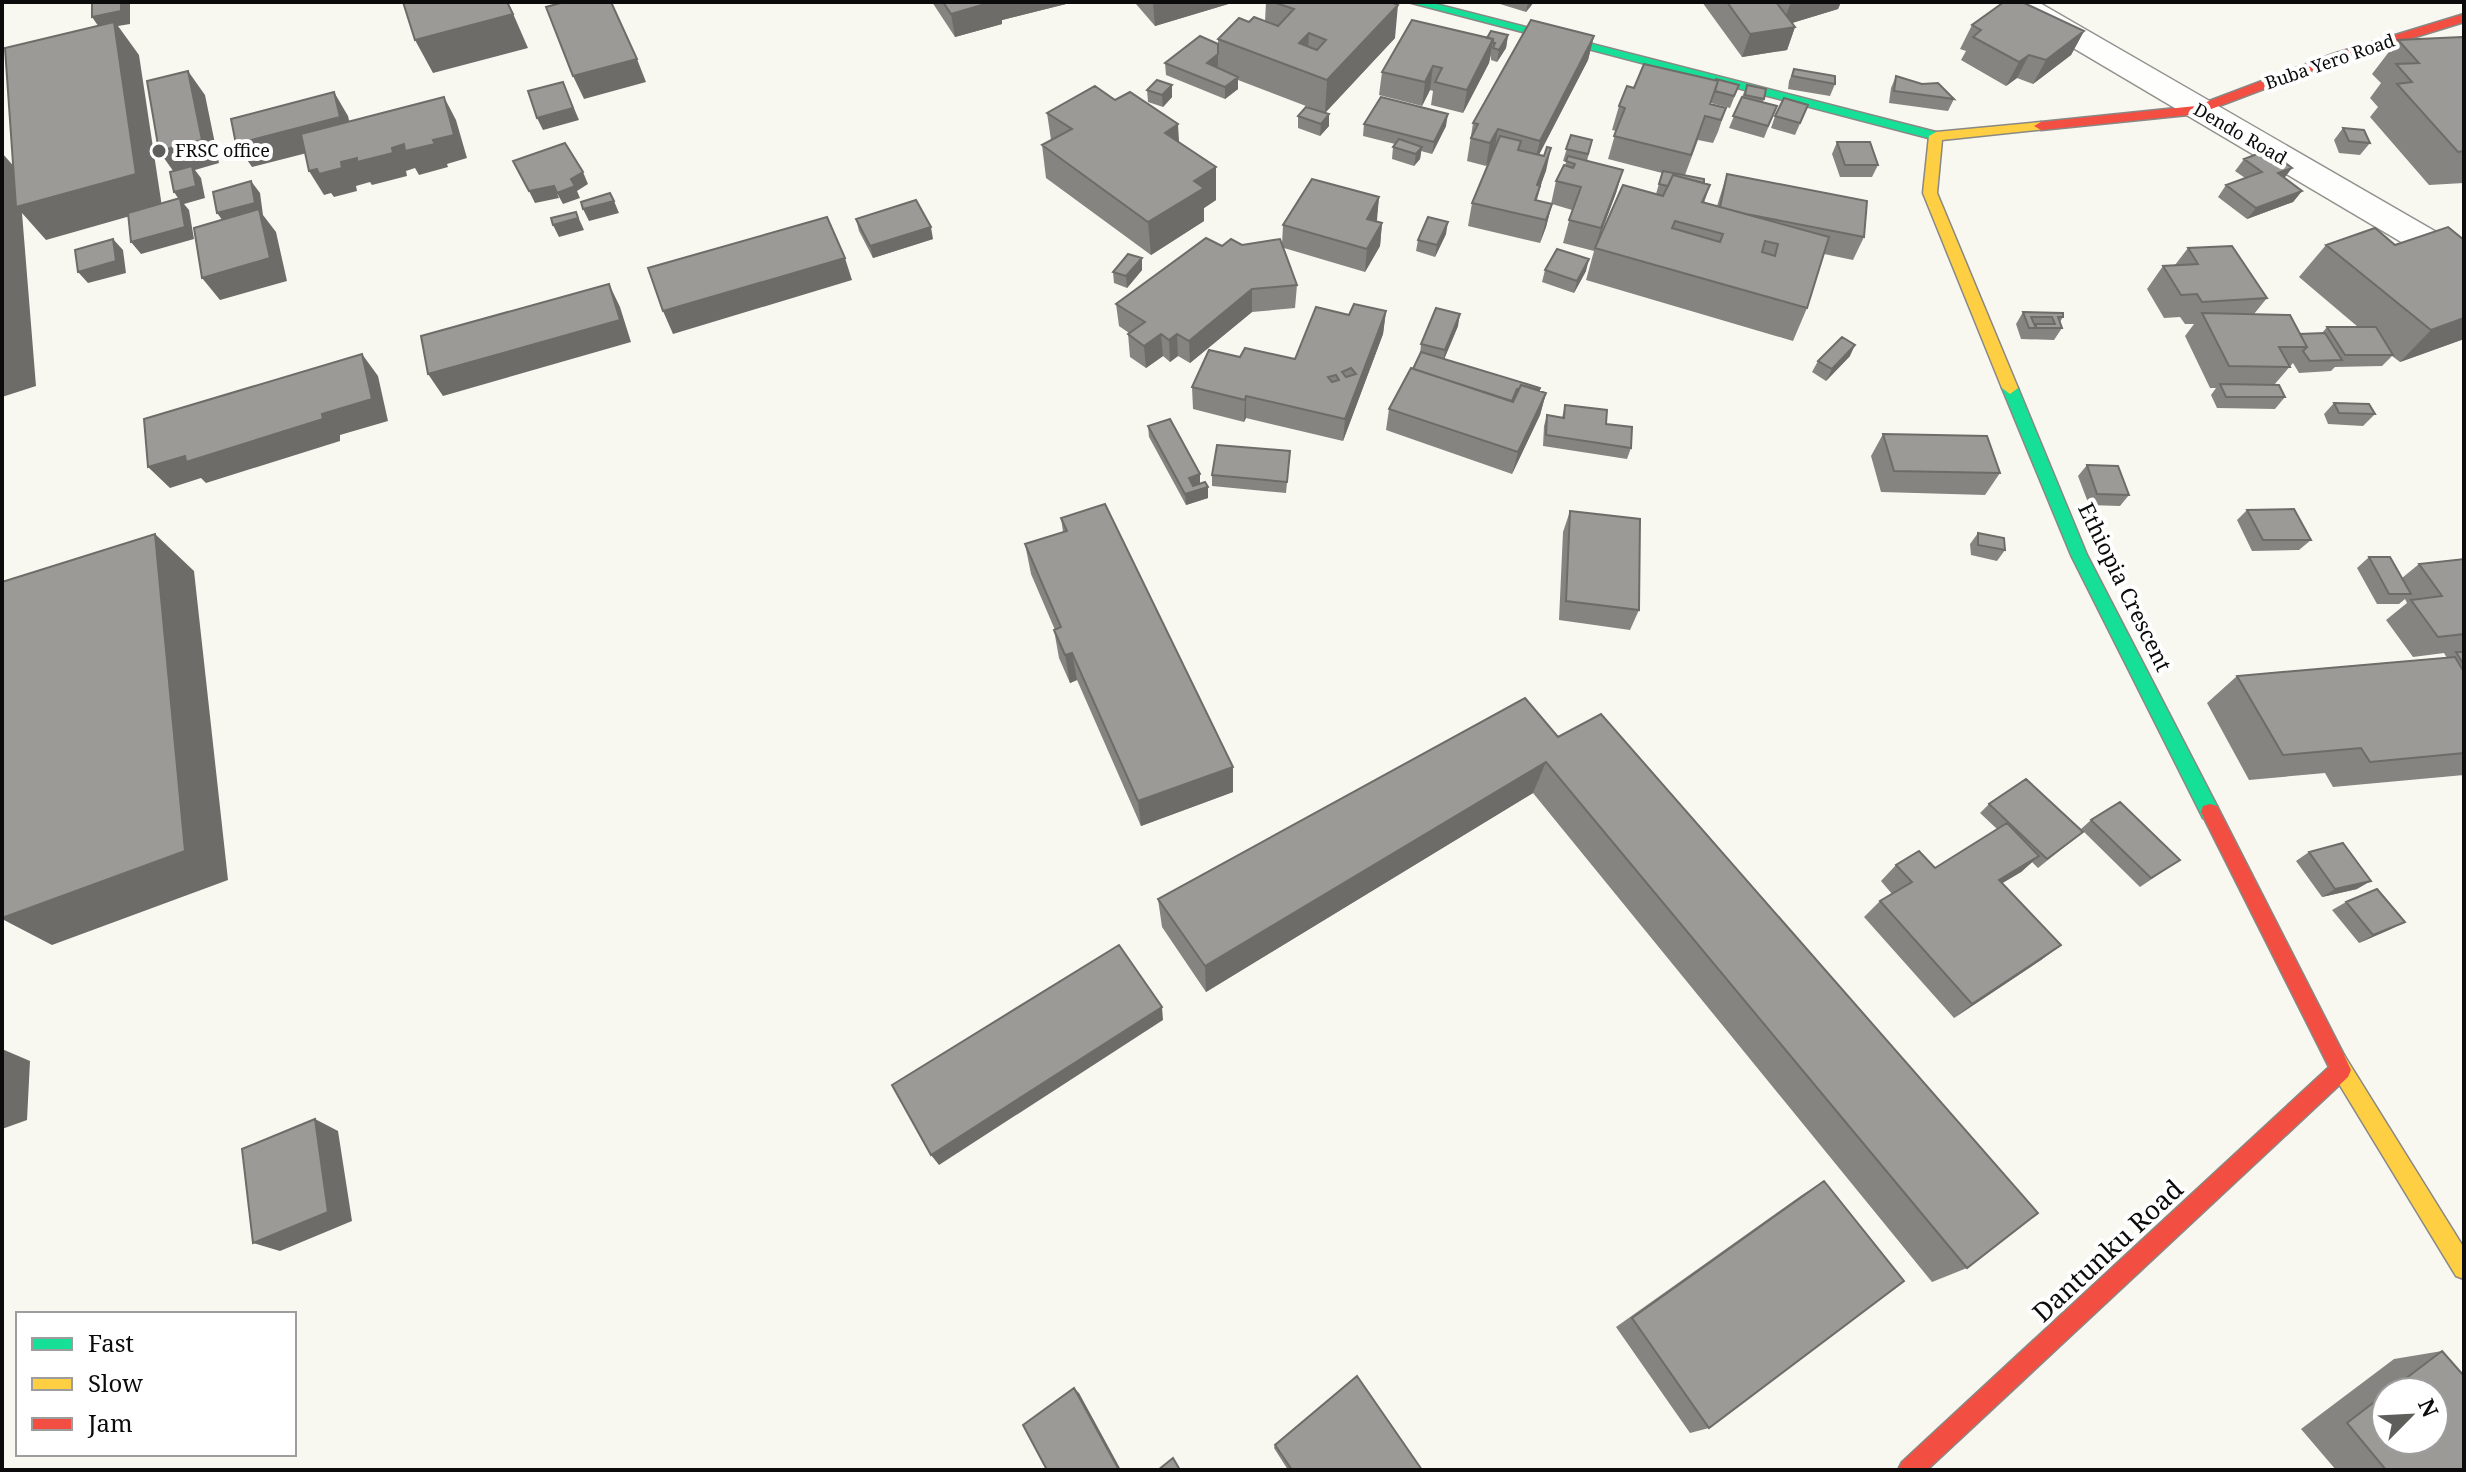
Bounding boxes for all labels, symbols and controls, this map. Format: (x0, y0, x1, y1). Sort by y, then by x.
street label: Buba Yero Road (2262, 28, 2398, 94)
street label: Dendo Road (2190, 97, 2291, 169)
place label: FRSC office (175, 138, 270, 162)
marker: FRSC office (150, 142, 168, 160)
street label: Ethiopia Crescent (2072, 497, 2180, 676)
street label: Dantunku Road (2024, 1171, 2191, 1330)
legend (16, 1312, 296, 1456)
text: Fast (88, 1326, 134, 1359)
text: Slow (88, 1366, 143, 1399)
north arrow (2370, 1376, 2450, 1456)
text: N (2412, 1393, 2446, 1421)
text: Jam (87, 1406, 133, 1439)

